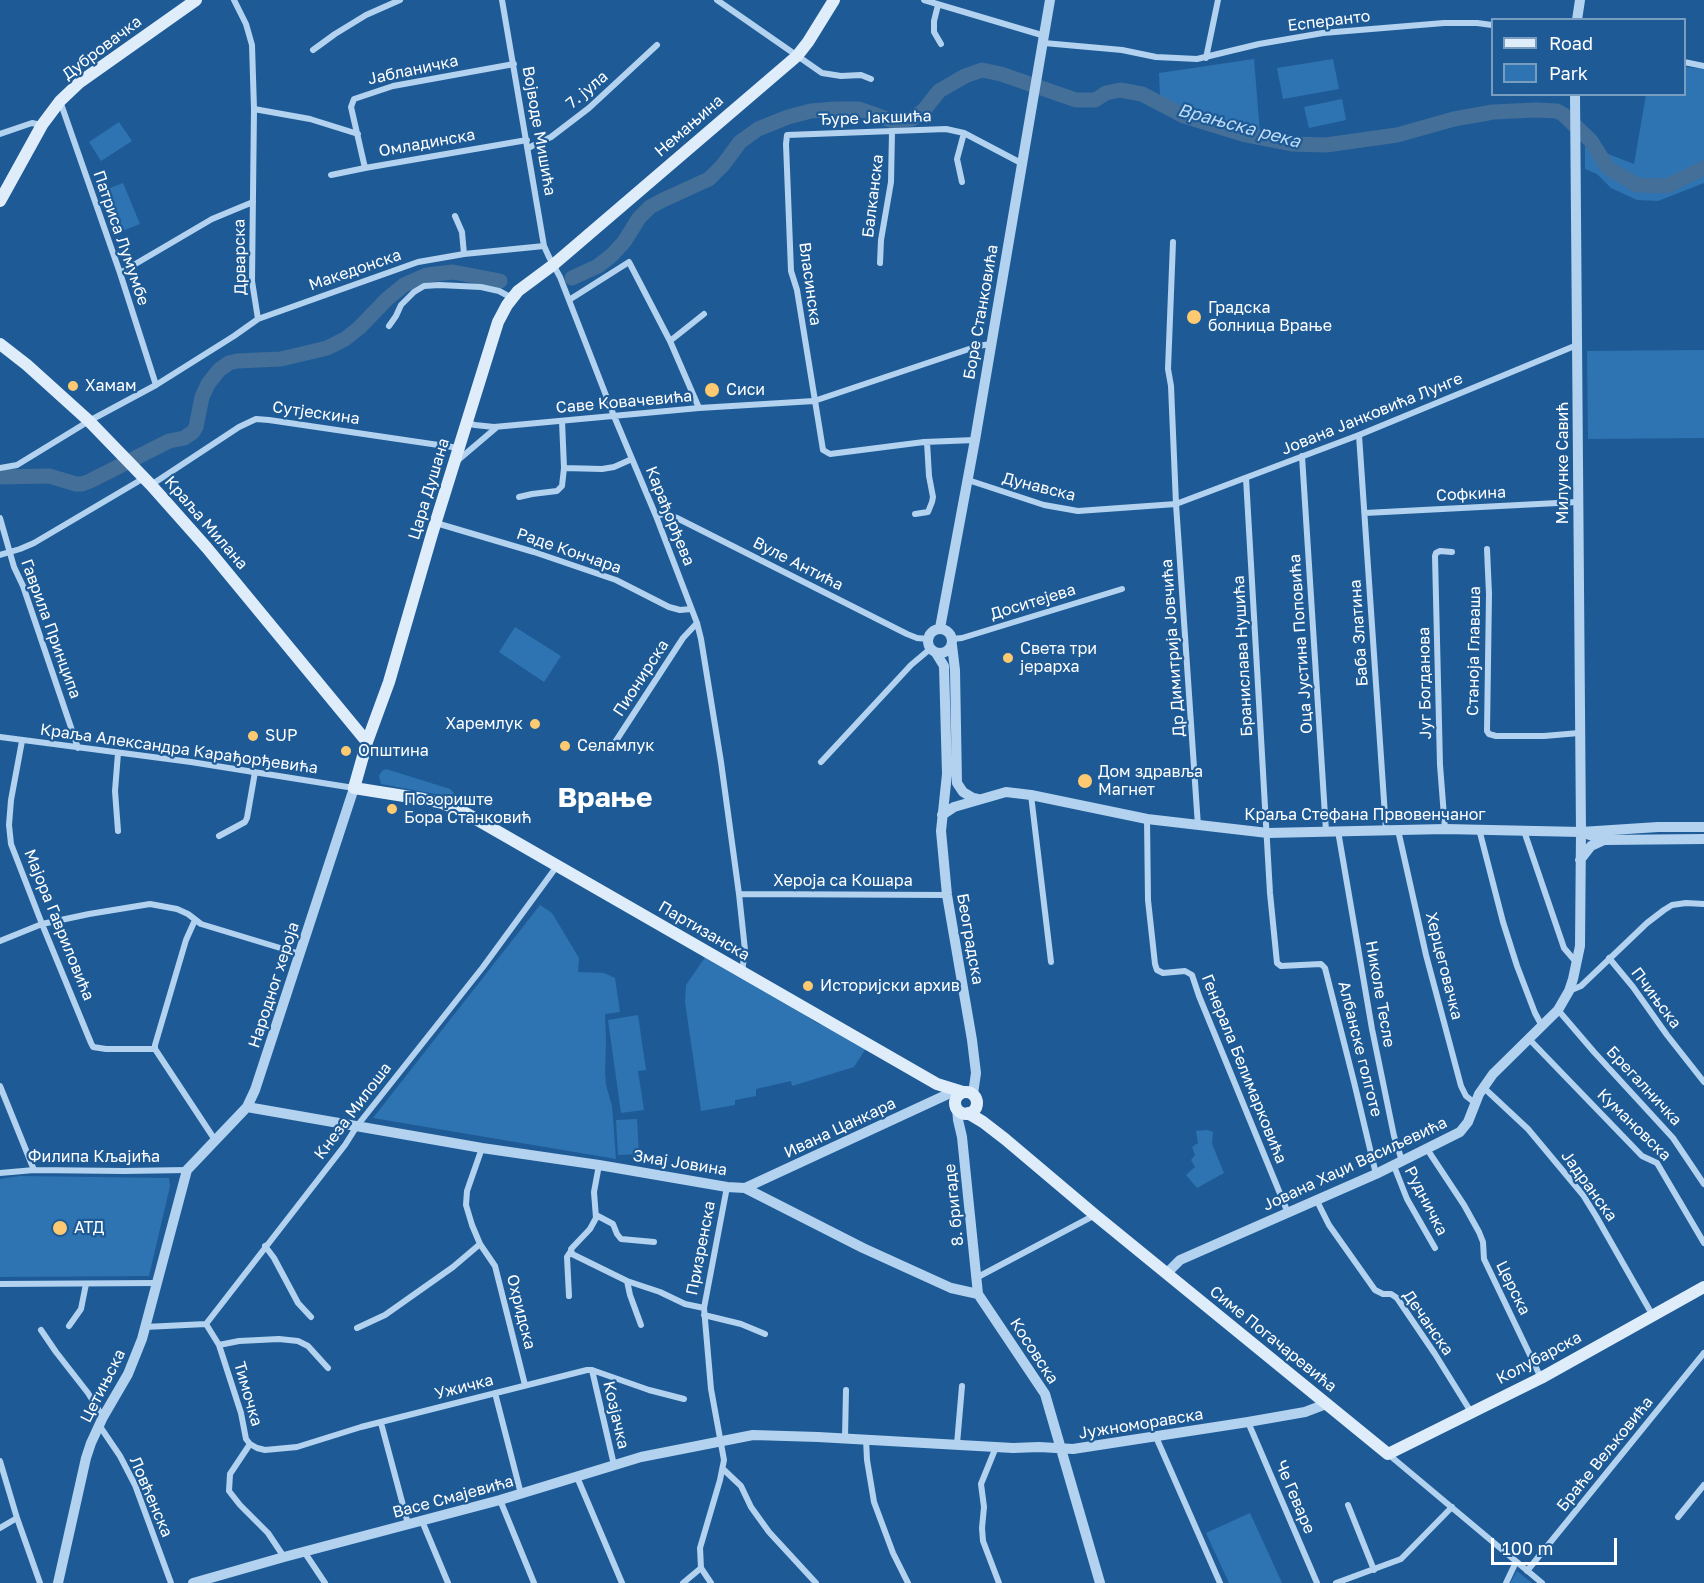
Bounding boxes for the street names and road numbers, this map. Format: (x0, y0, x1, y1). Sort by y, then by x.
street label: Есперанто (1287, 6, 1371, 36)
street label: Дубровачка (59, 12, 145, 84)
street label: Јабланичка (366, 51, 460, 89)
street label: Војводе Мишића (518, 65, 560, 197)
street label: 7. јула (562, 67, 612, 113)
street label: Немањина (651, 91, 727, 161)
street label: Ђуре Јакшића (818, 106, 932, 130)
street label: Омладинска (377, 125, 477, 161)
street label: Балканска (858, 153, 888, 239)
street label: Патриса Лумумбе (89, 168, 153, 308)
street label: Дрварска (230, 219, 250, 295)
street label: Власинска (795, 241, 825, 327)
street label: Боре Станковића (960, 243, 1002, 381)
street label: Македонска (306, 245, 404, 295)
street label: Јована Јанковића Лунге (1279, 369, 1465, 459)
street label: Саве Ковачевића (555, 386, 693, 418)
street label: Сутјескина (271, 397, 361, 429)
street label: Милунке Савић (1553, 402, 1573, 524)
street label: Цара Душана (404, 436, 454, 542)
street label: Карађорђева (641, 463, 699, 569)
street label: Дунавска (1000, 469, 1078, 505)
street label: Краља Милана (160, 472, 252, 574)
street label: Софкина (1436, 483, 1506, 505)
street label: Раде Кончара (514, 524, 624, 578)
street label: Вуле Антића (750, 533, 846, 595)
street label: Оца Јустина Поповића (1285, 553, 1317, 735)
street label: Гаврила Принципа (17, 557, 85, 701)
street label: Др Димитрија Јовчића (1157, 558, 1189, 738)
street label: Бранислава Нушића (1229, 575, 1257, 737)
street label: Баба Златина (1346, 579, 1372, 687)
street label: Доситејева (988, 580, 1078, 624)
street label: Станоја Главаша (1463, 586, 1485, 716)
street label: Југ Богданова (1414, 627, 1436, 739)
street label: Пионирска (609, 636, 673, 720)
street label: Краља Александра Карађорђевића (39, 720, 319, 778)
street label: Краља Стефана Првовенчаног (1244, 805, 1486, 825)
street label: Мајора Гавриловића (20, 847, 98, 1003)
street label: Хероја са Кошара (773, 871, 913, 891)
street label: Београдска (953, 892, 987, 986)
street label: Партизанска (655, 897, 753, 965)
street label: Херцеговачка (1421, 910, 1467, 1022)
street label: Народног хероја (245, 920, 303, 1050)
street label: Николе Тесле (1361, 939, 1399, 1049)
street label: Пчињска (1627, 964, 1685, 1032)
street label: Генерала Белимарковића (1197, 972, 1291, 1166)
street label: Албанске голготе (1334, 979, 1386, 1119)
street label: Брегалничка (1602, 1042, 1686, 1130)
street label: Кнеза Милоша (310, 1059, 396, 1163)
street label: Кумановска (1593, 1085, 1675, 1165)
street label: Ивана Цанкара (781, 1094, 899, 1162)
street label: Јована Хаџи Васиљевића (1260, 1113, 1450, 1215)
street label: Змај Јовина (632, 1146, 728, 1180)
street label: Филипа Кљајића (28, 1147, 160, 1167)
street label: Јадранска (1557, 1147, 1621, 1225)
street label: 8. бригаде (940, 1163, 968, 1247)
street label: Рудничка (1400, 1163, 1452, 1239)
street label: Призренска (682, 1199, 720, 1297)
street label: Церска (1492, 1258, 1534, 1318)
street label: Охридска (502, 1273, 540, 1351)
street label: Симе Погачаревића (1206, 1282, 1340, 1396)
street label: Дечанска (1399, 1287, 1457, 1359)
street label: Косовска (1006, 1314, 1062, 1388)
street label: Колубарска (1493, 1327, 1585, 1389)
street label: Цетињска (76, 1346, 130, 1426)
street label: Тимочка (230, 1359, 266, 1429)
street label: Ужичка (433, 1370, 495, 1404)
street label: Козјачка (599, 1379, 633, 1451)
street label: Браће Вељковића (1553, 1393, 1657, 1515)
street label: Јужноморавска (1077, 1405, 1205, 1443)
street label: Ловћенска (125, 1454, 177, 1540)
street label: Че Геваре (1271, 1457, 1319, 1537)
street label: Васе Смајевића (390, 1472, 516, 1522)

